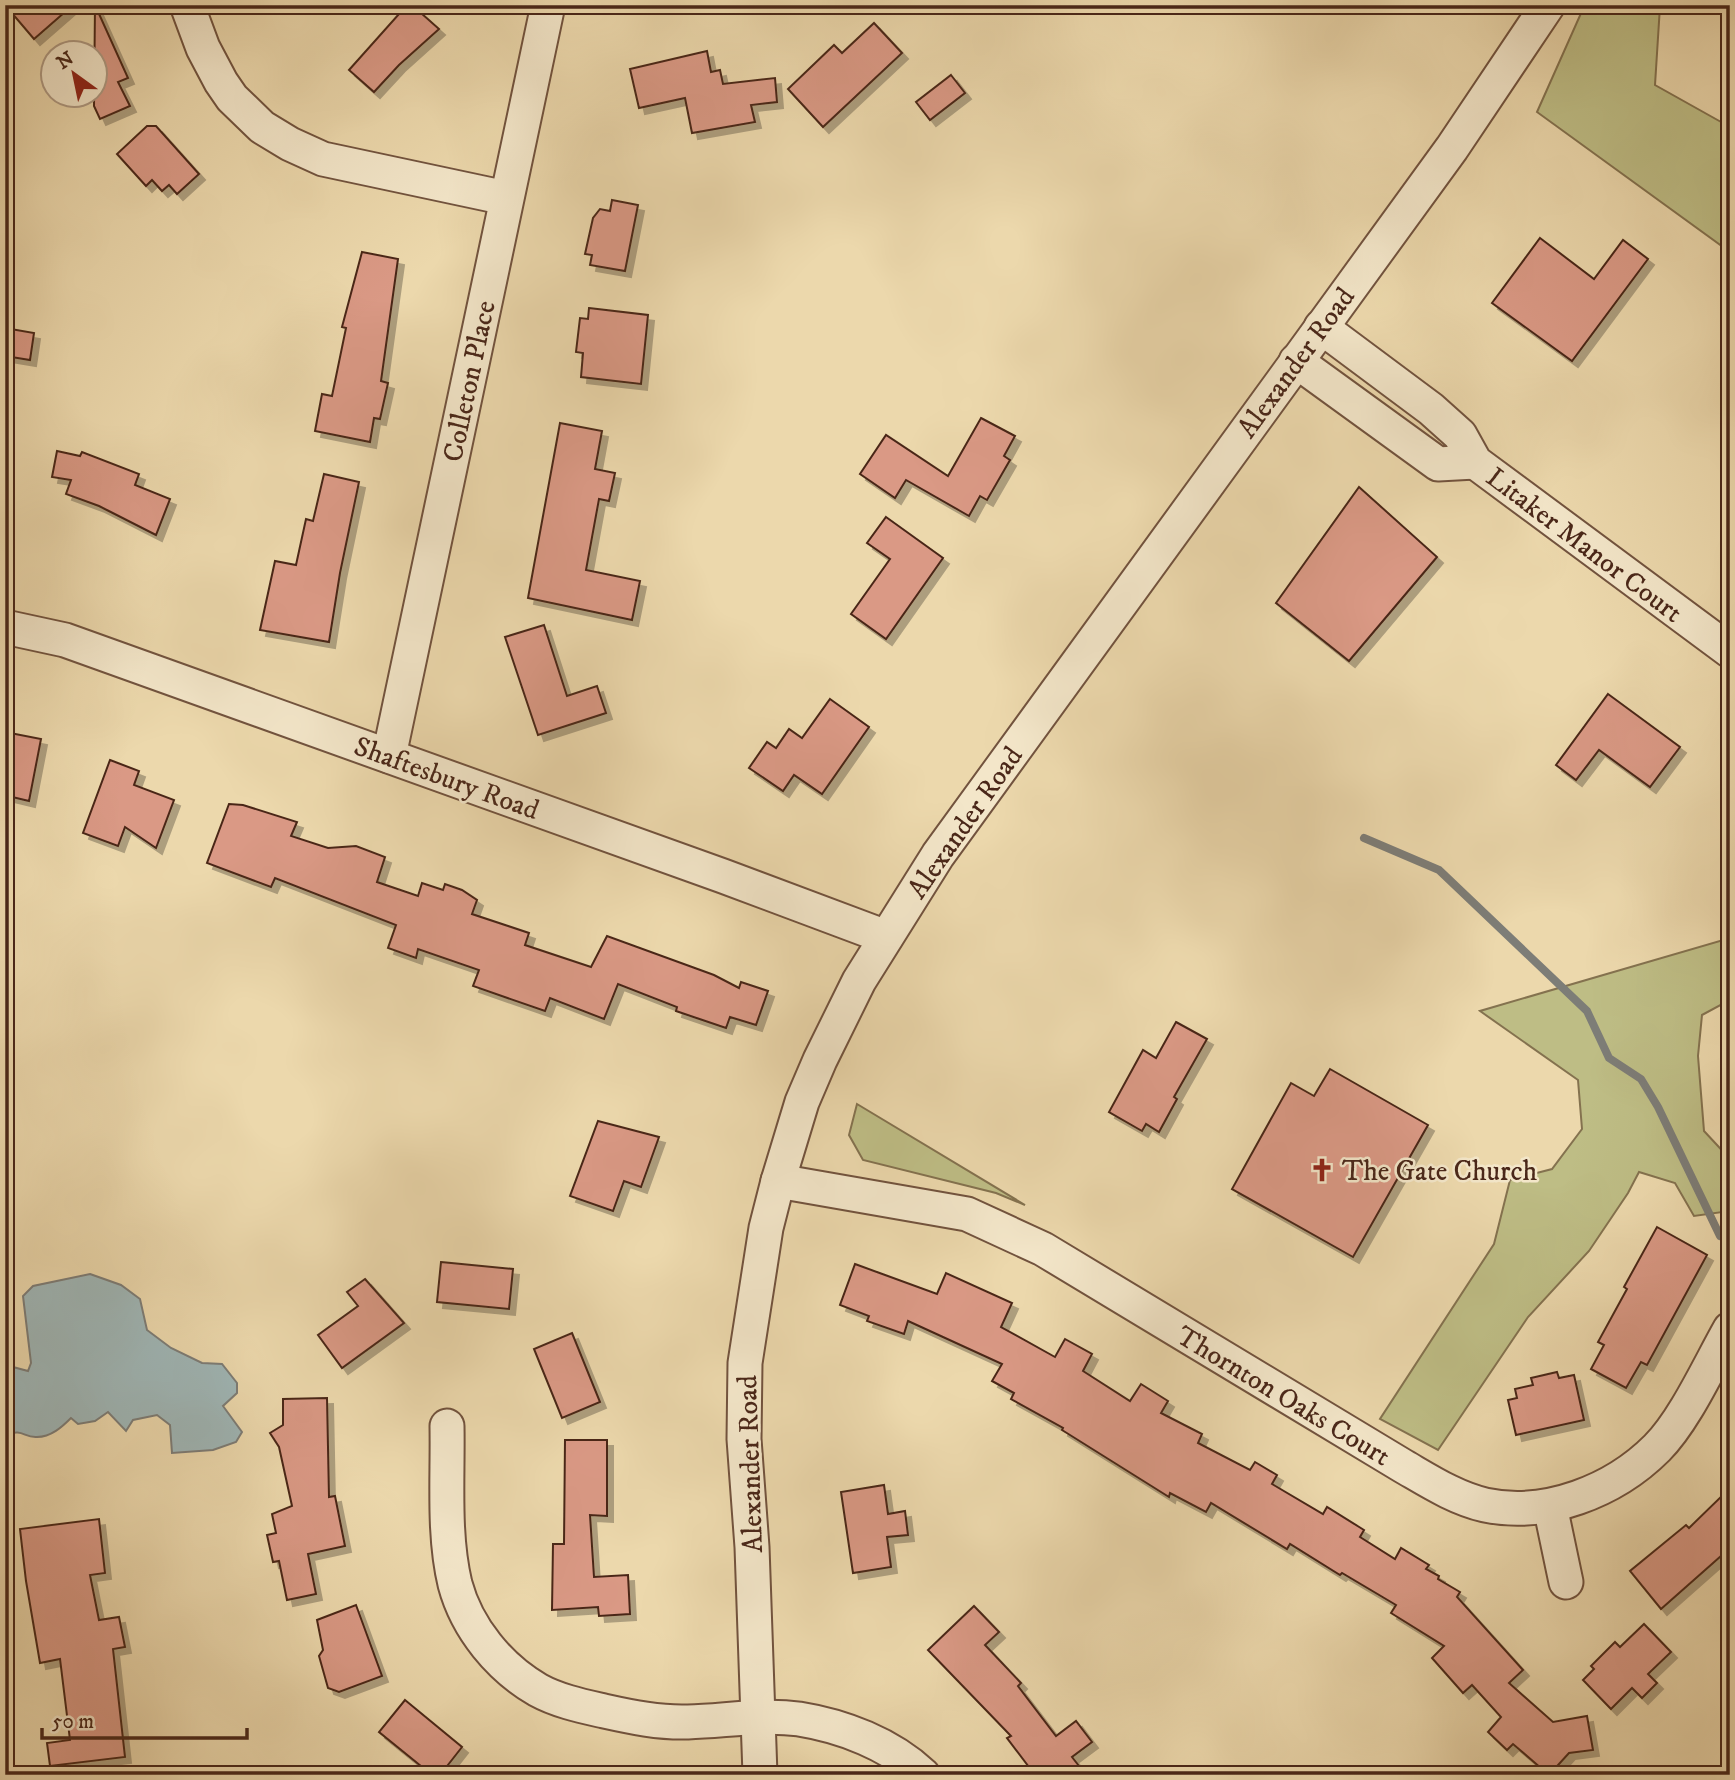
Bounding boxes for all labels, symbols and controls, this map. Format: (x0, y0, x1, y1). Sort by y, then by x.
north arrow (38, 38, 108, 108)
text: N (53, 47, 79, 75)
street label: Alexander Road (1230, 281, 1363, 445)
street label: Colleton Place (435, 298, 504, 465)
street label: Litaker Manor Court (1479, 460, 1689, 630)
street label: Shaftesbury Road (349, 729, 544, 828)
street label: Alexander Road (900, 740, 1031, 906)
place label: The Gate Church (1342, 1154, 1537, 1189)
church icon: The Gate Church (1308, 1156, 1336, 1184)
street label: Thornton Oaks Court (1170, 1319, 1397, 1474)
street label: Alexander Road (730, 1374, 771, 1553)
scale bar (42, 1696, 247, 1740)
text: 50 m (52, 1709, 94, 1735)

